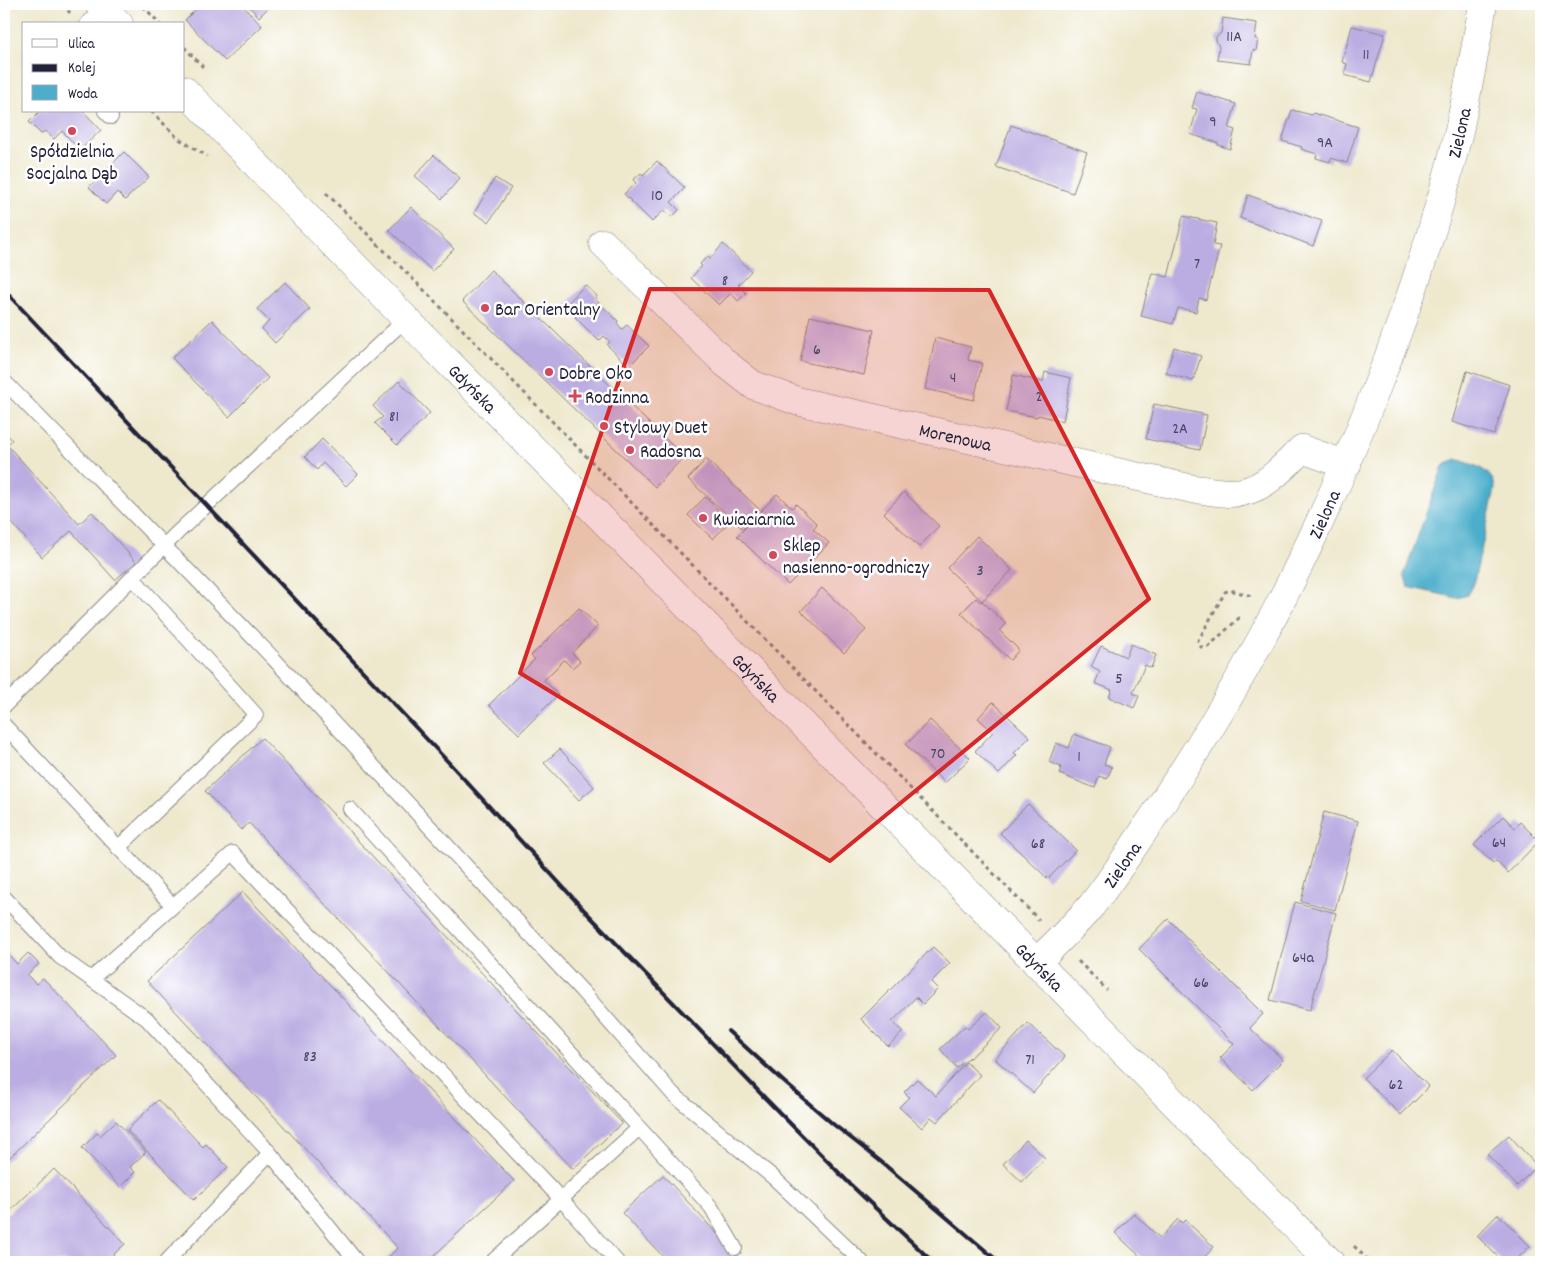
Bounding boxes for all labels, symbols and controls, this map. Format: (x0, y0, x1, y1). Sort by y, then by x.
legend (22, 22, 185, 112)
house number: 11A (1226, 26, 1242, 49)
text: Ulica (68, 34, 96, 56)
house number: 11 (1362, 44, 1370, 67)
text: Kolej (68, 58, 96, 80)
text: Woda (68, 84, 98, 106)
street label: Zielona (1443, 105, 1481, 162)
house number: 9 (1209, 111, 1217, 134)
marker: Spółdzielnia Socjalna Dąb (66, 125, 78, 137)
house number: 9A (1317, 132, 1333, 155)
place label: Spółdzielnia Socjalna Dąb (26, 140, 118, 189)
house number: 10 (651, 185, 663, 208)
house number: 7 (1194, 253, 1200, 276)
house number: 8 (722, 270, 728, 293)
place label: Bar Orientalny (495, 298, 600, 325)
marker: Bar Orientalny (479, 302, 491, 314)
house number: 6 (813, 339, 821, 362)
street label: Gdyńska (440, 359, 502, 422)
place label: Dobre Oko (559, 362, 632, 389)
marker: Dobre Oko (543, 366, 555, 378)
house number: 4 (950, 367, 956, 390)
place label: Rodzinna (585, 386, 650, 413)
house number: 2 (1036, 386, 1043, 409)
marker: Rodzinna (569, 390, 581, 402)
house number: 81 (389, 406, 399, 429)
place label: Stylowy Duet (614, 416, 708, 443)
house number: 2A (1172, 418, 1188, 441)
street label: Morenowa (916, 419, 995, 461)
marker: Stylowy Duet (598, 420, 610, 432)
place label: Radosna (640, 440, 702, 467)
marker: Radosna (624, 444, 636, 456)
street label: Zielona (1304, 486, 1350, 544)
place label: Kwiaciarnia (713, 508, 796, 535)
marker: Kwiaciarnia (697, 512, 709, 524)
place label: Sklep nasienno-ogrodniczy (783, 534, 929, 583)
marker: Sklep nasienno-ogrodniczy (767, 549, 779, 561)
house number: 3 (976, 560, 984, 583)
street label: Gdyńska (724, 649, 785, 711)
house number: 5 (1115, 668, 1123, 691)
house number: 70 (931, 743, 945, 766)
house number: 1 (1077, 746, 1081, 769)
house number: 64 (1492, 832, 1506, 855)
house number: 68 (1031, 833, 1045, 856)
street label: Zielona (1099, 837, 1151, 895)
street label: Gdyńska (1007, 938, 1069, 1000)
house number: 64a (1292, 947, 1314, 970)
house number: 66 (1193, 972, 1209, 995)
house number: 83 (303, 1046, 317, 1069)
house number: 71 (1025, 1049, 1035, 1072)
house number: 62 (1389, 1074, 1403, 1097)

